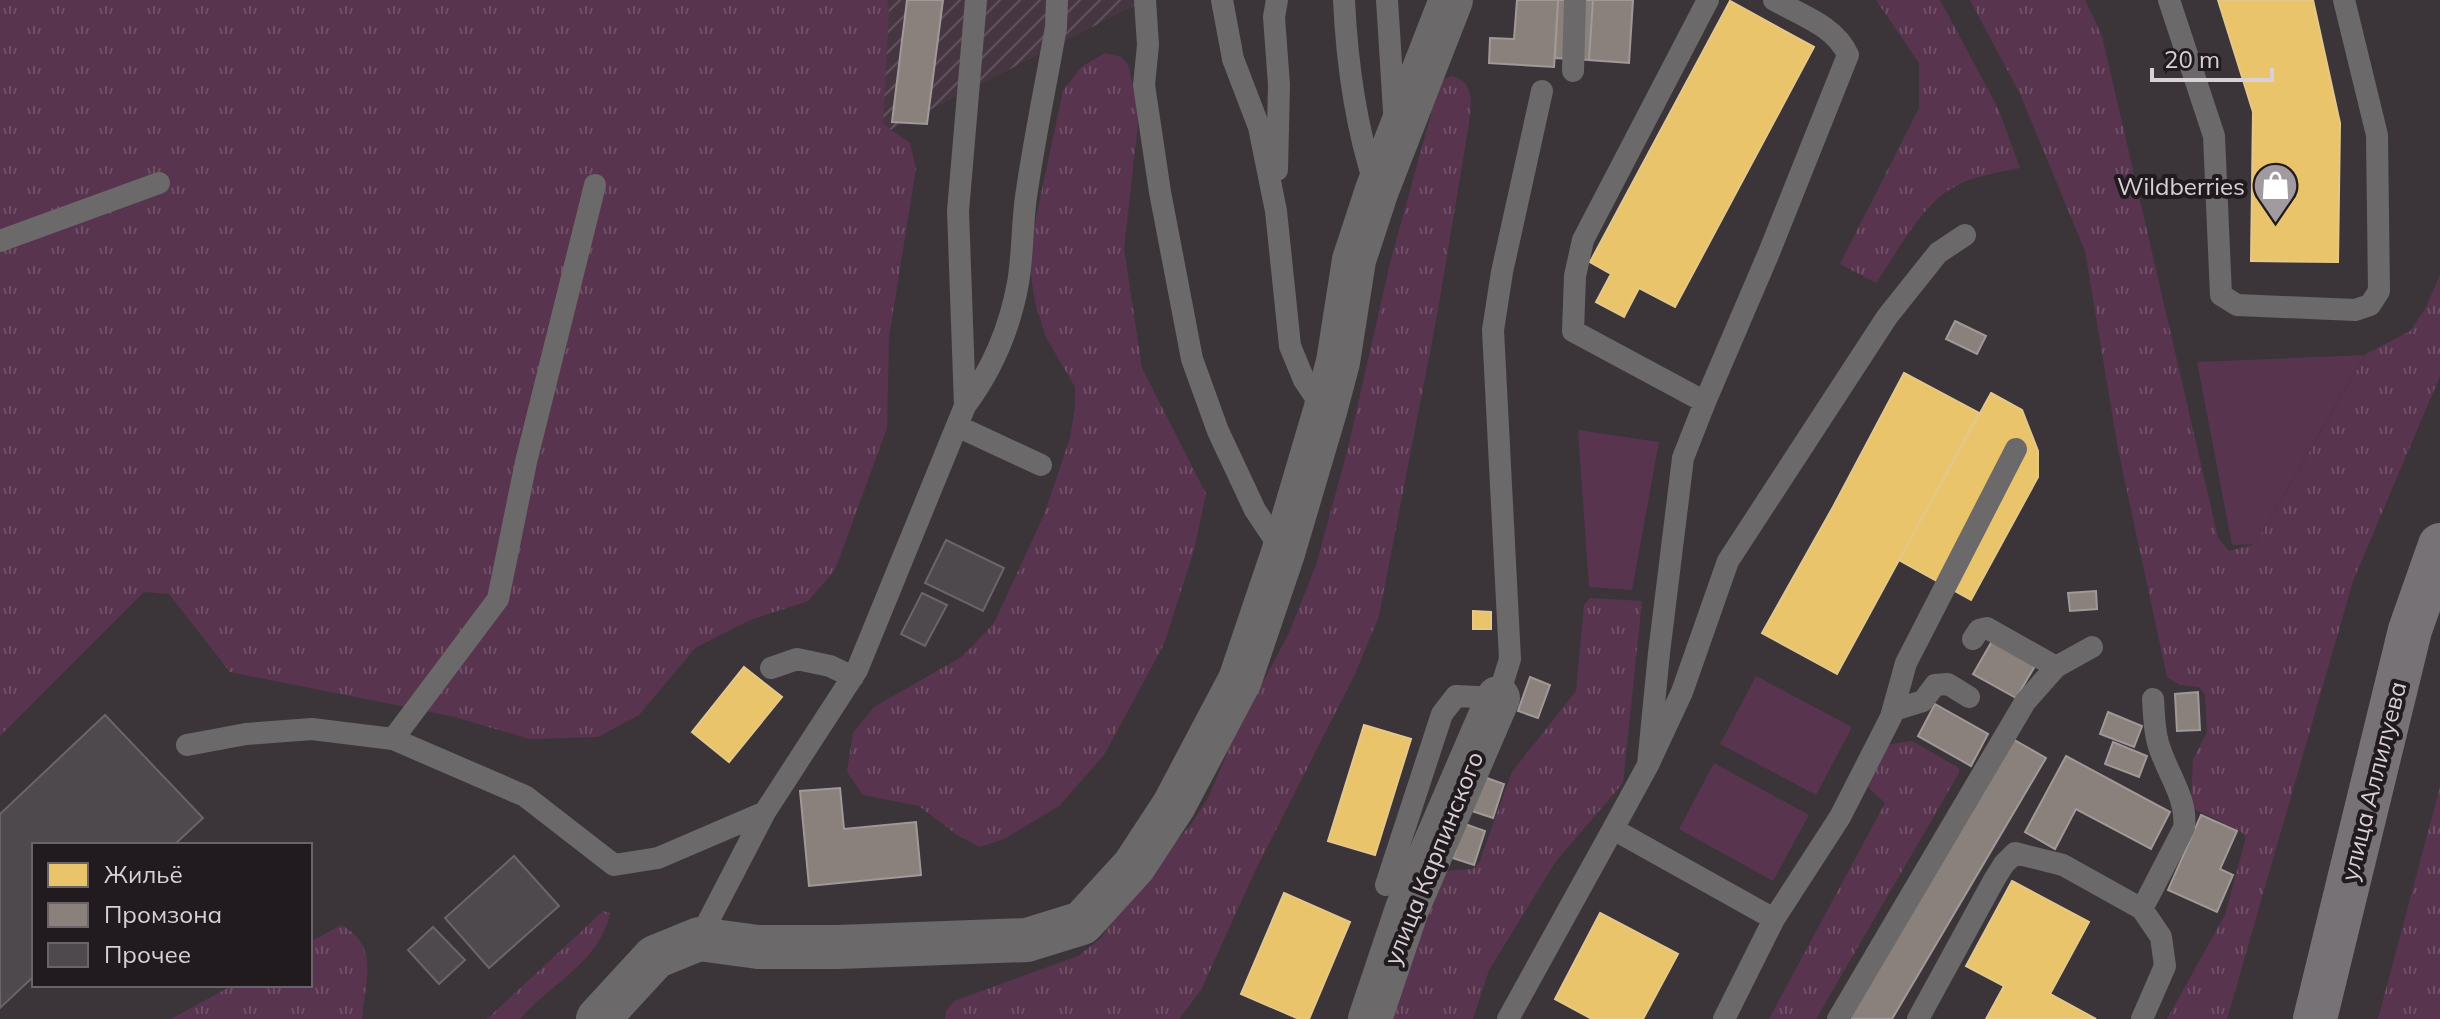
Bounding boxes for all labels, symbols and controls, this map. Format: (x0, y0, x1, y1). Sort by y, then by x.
scale bar (2152, 32, 2272, 82)
text: 20 m (2164, 44, 2220, 74)
shop icon: Wildberries (2252, 162, 2300, 225)
place label: Wildberries (2117, 171, 2245, 201)
street label: улица Аллилуева (2334, 678, 2412, 884)
street label: улица Карпинского (1376, 747, 1490, 969)
legend (32, 843, 312, 987)
text: Жильё (104, 859, 183, 889)
text: Промзона (104, 899, 222, 929)
text: Прочее (104, 939, 191, 969)

